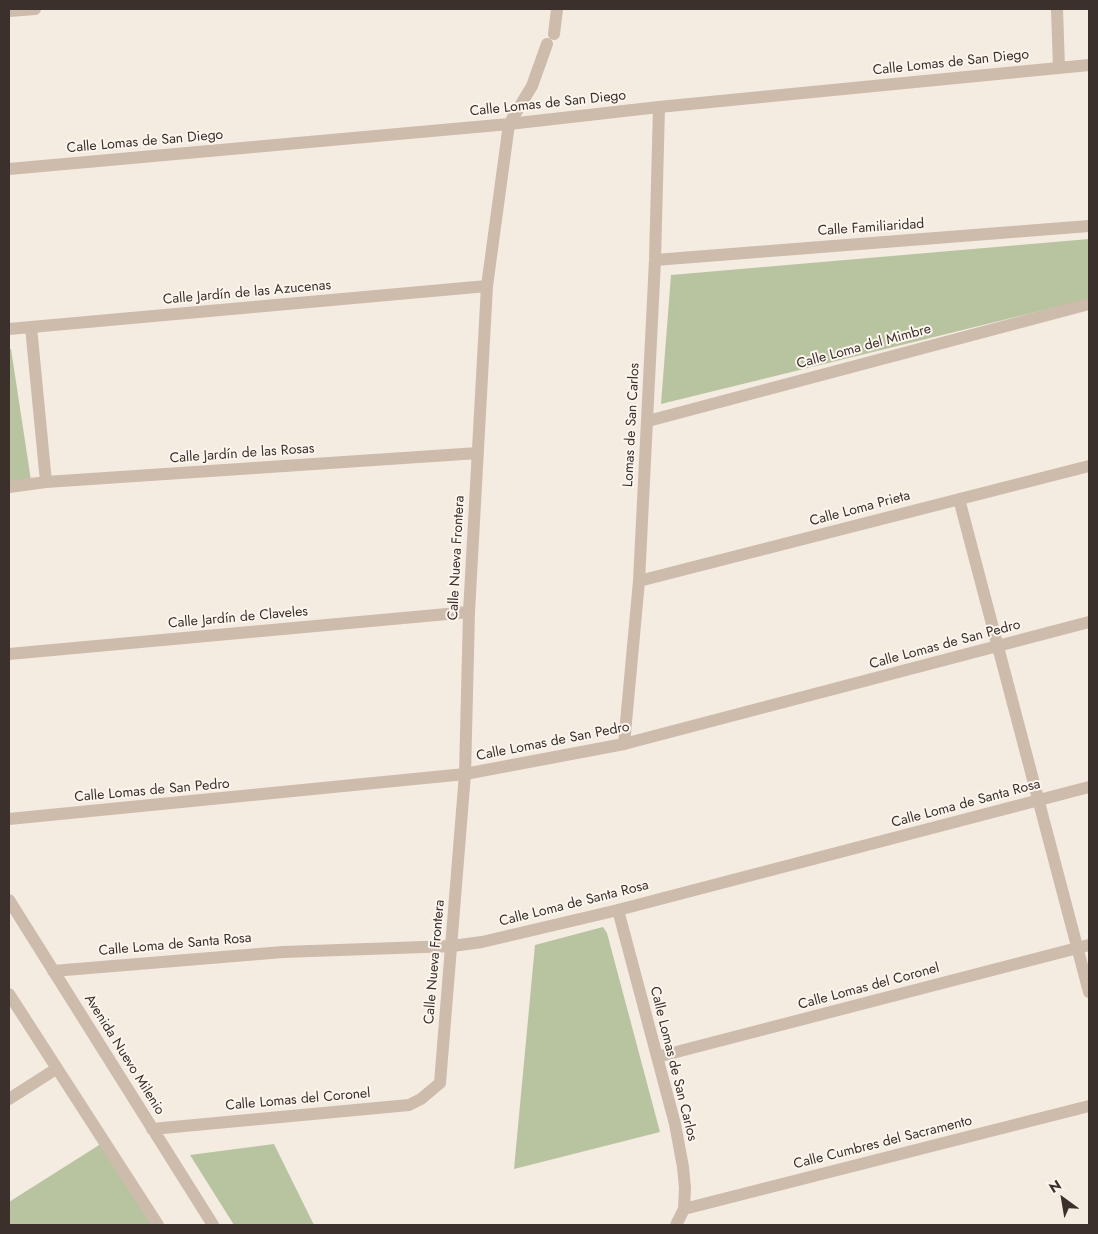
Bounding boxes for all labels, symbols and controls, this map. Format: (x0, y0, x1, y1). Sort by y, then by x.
street label: Calle Lomas de San Diego (872, 46, 1030, 80)
street label: Calle Lomas de San Diego (469, 87, 627, 121)
street label: Calle Lomas de San Diego (66, 127, 224, 157)
street label: Calle Familiaridad (817, 216, 925, 240)
street label: Calle Jardín de las Azucenas (162, 277, 332, 309)
street label: Calle Loma del Mimbre (795, 321, 933, 373)
street label: Lomas de San Carlos (620, 362, 644, 488)
street label: Calle Jardín de las Rosas (169, 441, 315, 467)
street label: Calle Loma Prieta (808, 488, 912, 530)
street label: Calle Nueva Frontera (445, 495, 469, 621)
street label: Calle Jardín de Claveles (167, 604, 309, 632)
street label: Calle Lomas de San Pedro (868, 617, 1022, 673)
street label: Calle Lomas de San Pedro (475, 719, 631, 765)
street label: Calle Lomas de San Pedro (74, 776, 230, 806)
street label: Calle Loma de Santa Rosa (890, 776, 1042, 832)
street label: Calle Loma de Santa Rosa (498, 877, 650, 931)
street label: Calle Nueva Frontera (421, 899, 449, 1025)
street label: Calle Loma de Santa Rosa (98, 930, 252, 960)
street label: Calle Lomas del Coronel (797, 960, 941, 1014)
street label: Calle Lomas de San Carlos (646, 985, 700, 1143)
street label: Avenida Nuevo Milenio (80, 992, 168, 1118)
street label: Calle Lomas del Coronel (225, 1085, 371, 1115)
street label: Calle Cumbres del Sacramento (792, 1113, 974, 1173)
north arrow (1038, 1174, 1088, 1224)
text: N (1045, 1175, 1065, 1198)

